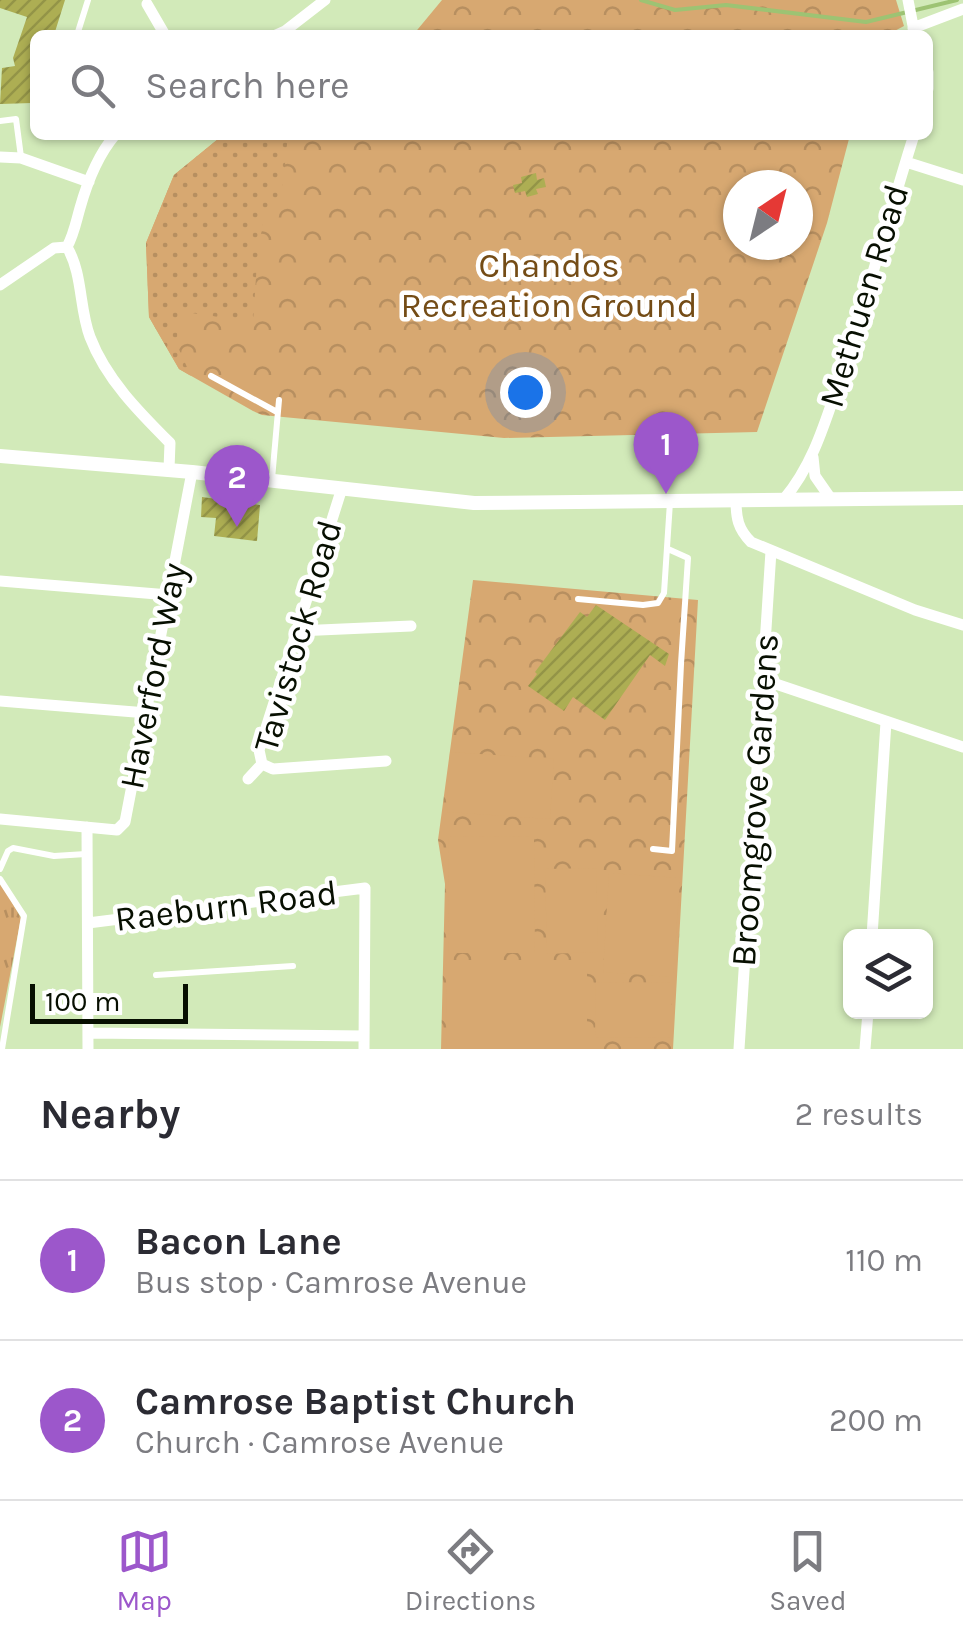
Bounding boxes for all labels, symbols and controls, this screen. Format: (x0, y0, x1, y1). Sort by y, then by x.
search box (30, 30, 933, 140)
icon: search (65, 58, 120, 113)
text: Search here (145, 63, 349, 108)
north arrow (723, 170, 813, 260)
street label: Methuen Road (811, 180, 917, 412)
park label: Chandos Recreation Ground (401, 245, 697, 326)
your location (500, 367, 551, 418)
pin: 1 (634, 412, 698, 494)
pin: 2 (204, 444, 270, 527)
street label: Tavistock Road (245, 515, 351, 757)
street label: Haverford Way (111, 559, 195, 793)
street label: Broomgrove Gardens (723, 632, 787, 968)
street label: Raeburn Road (113, 872, 339, 940)
map controls (843, 929, 933, 1019)
button: layers (843, 929, 933, 1019)
scale bar (30, 979, 188, 1024)
text: 100 m (45, 985, 120, 1018)
text: Nearby (40, 1089, 180, 1139)
text: 2 results (795, 1096, 923, 1133)
text: Bacon Lane (135, 1219, 342, 1264)
text: 1 (67, 1242, 78, 1279)
text: 110 m (845, 1242, 923, 1279)
text: Bus stop · Camrose Avenue (135, 1264, 527, 1301)
text: Camrose Baptist Church (135, 1379, 576, 1424)
text: 2 (63, 1402, 82, 1439)
text: 200 m (829, 1402, 923, 1439)
text: Church · Camrose Avenue (135, 1424, 504, 1461)
tab: Map (116, 1524, 172, 1617)
tab: Directions (405, 1524, 536, 1617)
tab: Saved (769, 1524, 847, 1617)

